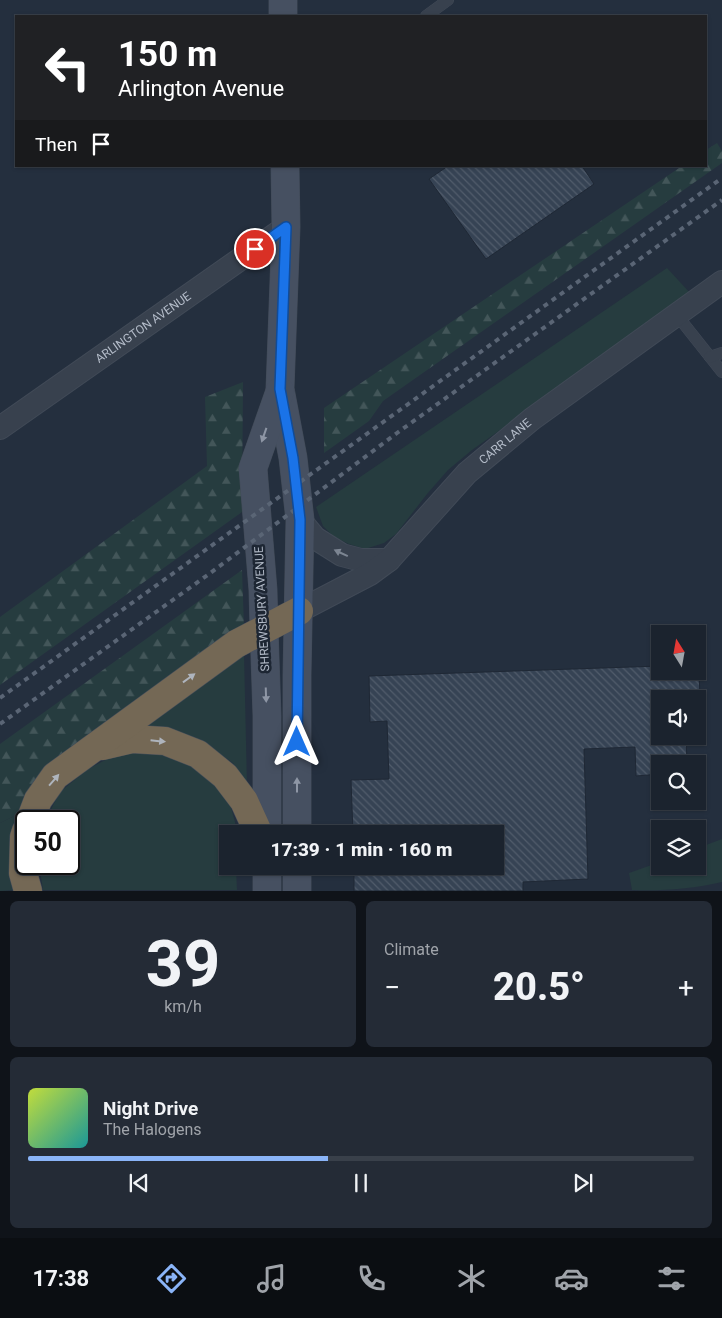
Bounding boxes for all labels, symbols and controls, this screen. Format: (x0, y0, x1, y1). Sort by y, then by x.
text: 150 m (118, 34, 217, 75)
icon: left (35, 35, 100, 100)
text: Arlington Avenue (118, 76, 284, 101)
icon: arrive (87, 130, 115, 158)
text: Then (35, 133, 77, 156)
pin (234, 228, 276, 270)
icon: arrive (241, 235, 269, 263)
street label: ARLINGTON AVENUE (93, 289, 194, 366)
street label: CARR LANE (476, 416, 534, 467)
one-way arrow (260, 428, 268, 443)
street label: SHREWSBURY AVENUE (252, 546, 272, 672)
one-way arrow (334, 549, 348, 557)
north arrow (651, 625, 706, 680)
map controls (651, 625, 706, 875)
one-way arrow (182, 673, 196, 683)
one-way arrow (263, 687, 271, 703)
button: sound (651, 690, 706, 745)
position arrow (270, 715, 322, 767)
one-way arrow (150, 737, 166, 745)
button: search (651, 755, 706, 810)
one-way arrow (48, 774, 60, 786)
one-way arrow (293, 777, 301, 793)
speed limit sign: 50 (15, 810, 80, 875)
button: layers (651, 820, 706, 875)
text: 17:39 · 1 min · 160 m (270, 838, 453, 861)
text: 39 (146, 926, 220, 1002)
text: Climate (384, 940, 439, 959)
text: 20.5° (493, 965, 585, 1009)
text: − (384, 971, 400, 1004)
text: + (678, 971, 694, 1004)
text: km/h (164, 997, 202, 1016)
text: Night Drive (103, 1097, 198, 1120)
text: The Halogens (103, 1120, 202, 1139)
icon: previous (125, 1169, 153, 1197)
icon: pause (347, 1169, 375, 1197)
icon: next (569, 1169, 597, 1197)
icon: directions (154, 1261, 189, 1296)
icon: music (254, 1261, 289, 1296)
icon: phone (354, 1261, 389, 1296)
icon: climate (454, 1261, 489, 1296)
icon: car (554, 1261, 589, 1296)
icon: filters (654, 1261, 689, 1296)
text: 17:38 (33, 1266, 89, 1291)

